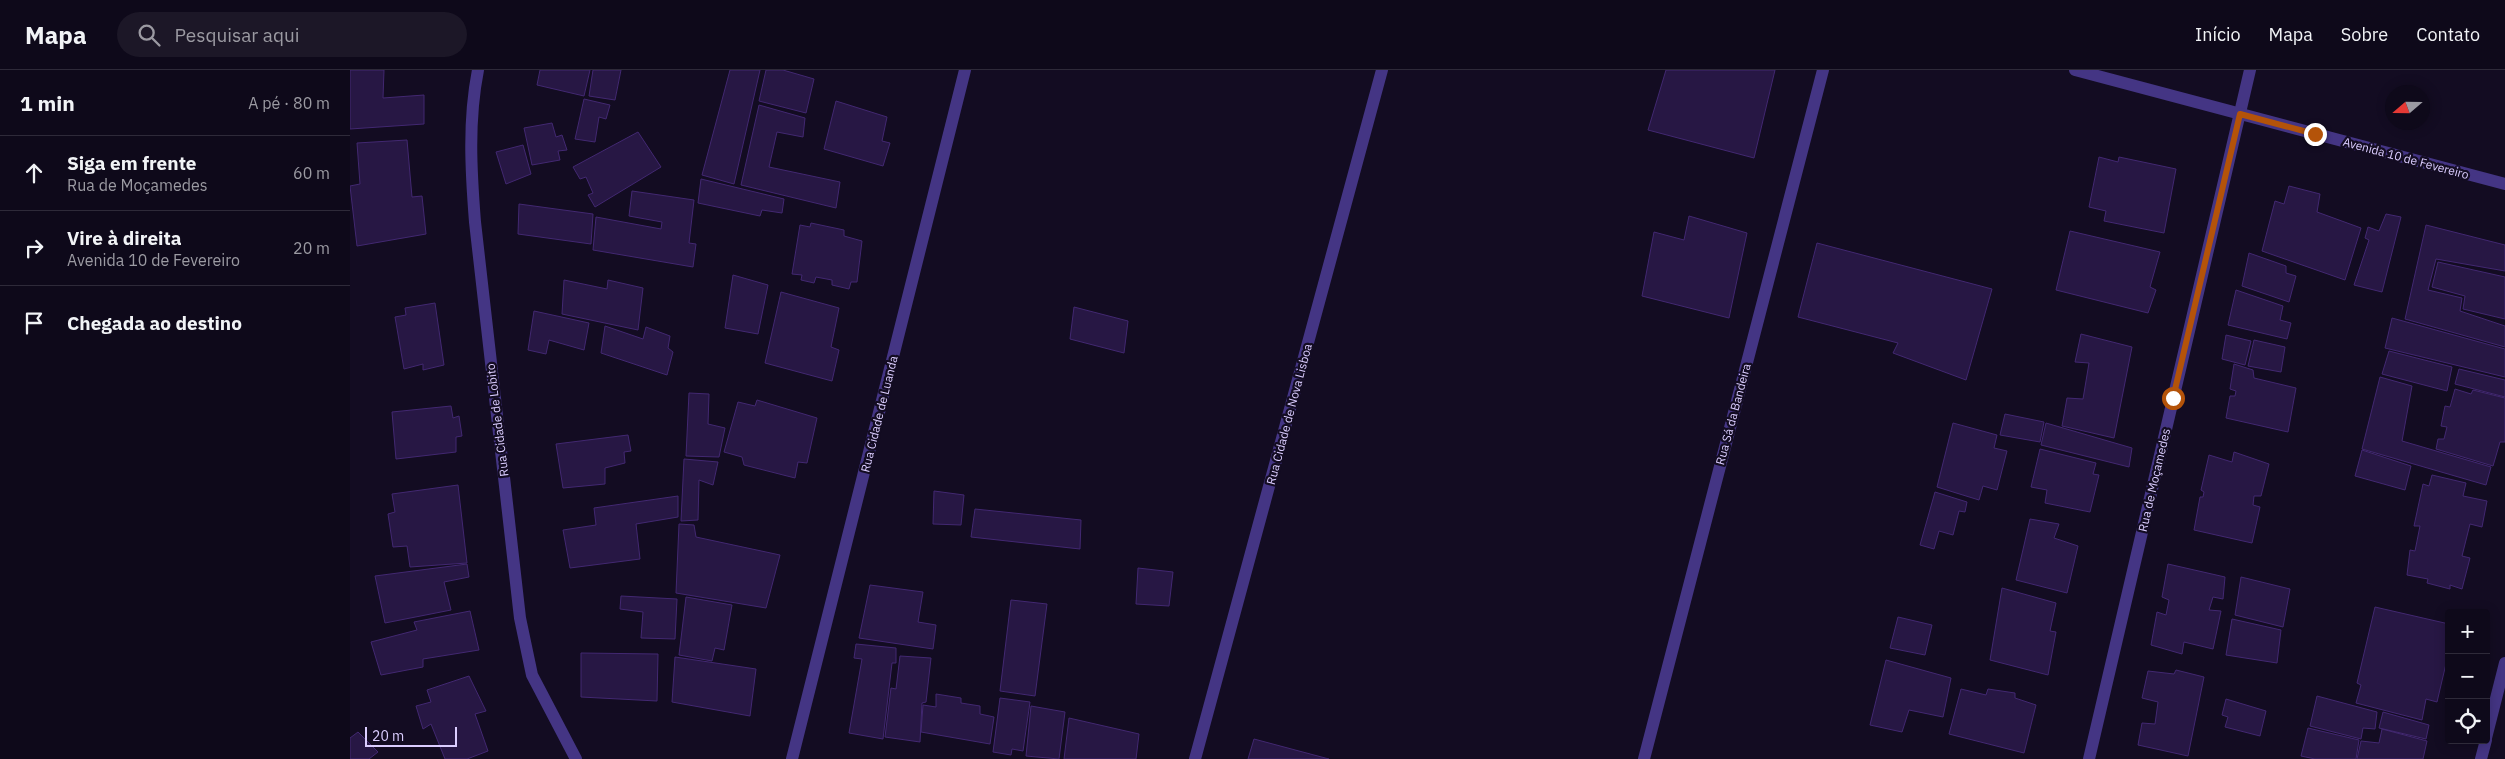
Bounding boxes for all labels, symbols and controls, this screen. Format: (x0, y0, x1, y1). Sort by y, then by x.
search box (117, 12, 467, 57)
text: Mapa (25, 19, 87, 51)
icon: search (135, 21, 163, 49)
text: Pesquisar aqui (175, 23, 300, 47)
text: Início (2195, 23, 2241, 46)
text: Mapa (2269, 23, 2313, 46)
text: Sobre (2341, 23, 2388, 46)
text: Contato (2416, 23, 2480, 46)
north arrow (2385, 85, 2430, 130)
text: 1 min (20, 89, 75, 117)
text: A pé · 80 m (248, 93, 330, 113)
route end (2304, 123, 2327, 146)
street label: Avenida 10 de Fevereiro (2341, 134, 2471, 182)
text: Siga em frente (67, 151, 197, 175)
icon: ahead (20, 159, 48, 187)
text: 60 m (293, 163, 330, 183)
text: Rua de Moçamedes (67, 175, 208, 195)
text: Vire à direita (67, 226, 182, 250)
icon: right (20, 234, 48, 262)
text: 20 m (293, 238, 330, 258)
text: Avenida 10 de Fevereiro (67, 250, 240, 270)
icon: arrive (20, 309, 48, 337)
text: Chegada ao destino (67, 311, 242, 335)
street label: Rua Cidade de Nova Lisboa (1263, 341, 1315, 486)
street label: Rua Cidade de Luanda (857, 354, 901, 474)
street label: Rua Sá da Bandeira (1712, 361, 1754, 466)
street label: Rua Cidade de Lobito (483, 362, 511, 477)
route start (2162, 387, 2185, 410)
street label: Rua de Moçamedes (2135, 427, 2173, 533)
map controls (2445, 609, 2490, 744)
button: + (2445, 609, 2490, 654)
button: − (2445, 654, 2490, 699)
button: locate (2445, 699, 2490, 744)
scale bar (365, 724, 458, 747)
text: 20 m (372, 727, 404, 745)

